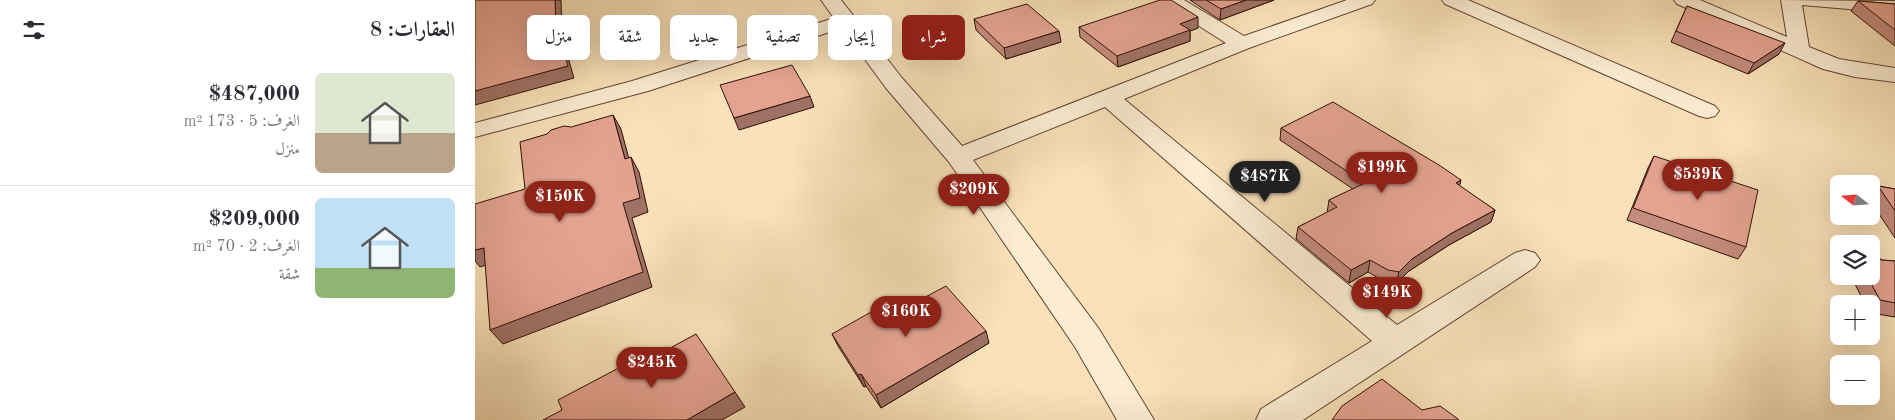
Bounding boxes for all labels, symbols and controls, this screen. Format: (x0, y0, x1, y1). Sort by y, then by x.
chip: منزل (527, 15, 590, 60)
chip: شقة (600, 15, 660, 60)
chip: جديد (670, 15, 737, 60)
chip: تصفية (747, 15, 818, 60)
chip: إيجار (828, 15, 892, 60)
chip: شراء (902, 15, 965, 60)
icon: filters (20, 16, 48, 44)
text: العقارات: 8 (370, 20, 455, 41)
text: $487,000 (209, 84, 300, 105)
icon: home (355, 93, 415, 153)
text: الغرف: 5 · 173 m² (184, 114, 300, 130)
text: منزل (275, 142, 300, 158)
pin: $199K (1347, 152, 1417, 194)
pin: $539K (1663, 158, 1733, 201)
pin: $487K (1230, 160, 1300, 203)
text: $199K (1357, 160, 1407, 176)
text: $539K (1673, 167, 1723, 183)
text: $487K (1240, 169, 1290, 185)
pin: $209K (939, 174, 1009, 216)
north arrow (1830, 175, 1880, 225)
map controls (1830, 175, 1880, 405)
pin: $150K (525, 180, 595, 223)
text: $209K (949, 182, 999, 198)
text: $150K (535, 189, 585, 205)
text: $209,000 (209, 209, 300, 230)
icon: home (355, 218, 415, 278)
button: layers (1830, 235, 1880, 285)
text: الغرف: 2 · 70 m² (193, 239, 300, 255)
text: شقة (279, 267, 300, 283)
pin: $149K (1352, 276, 1422, 319)
text: $149K (1362, 285, 1412, 301)
button: + (1830, 295, 1880, 345)
pin: $160K (871, 296, 941, 338)
text: $160K (881, 304, 931, 320)
pin: $245K (617, 346, 687, 389)
text: $245K (627, 355, 677, 371)
button: − (1830, 355, 1880, 405)

